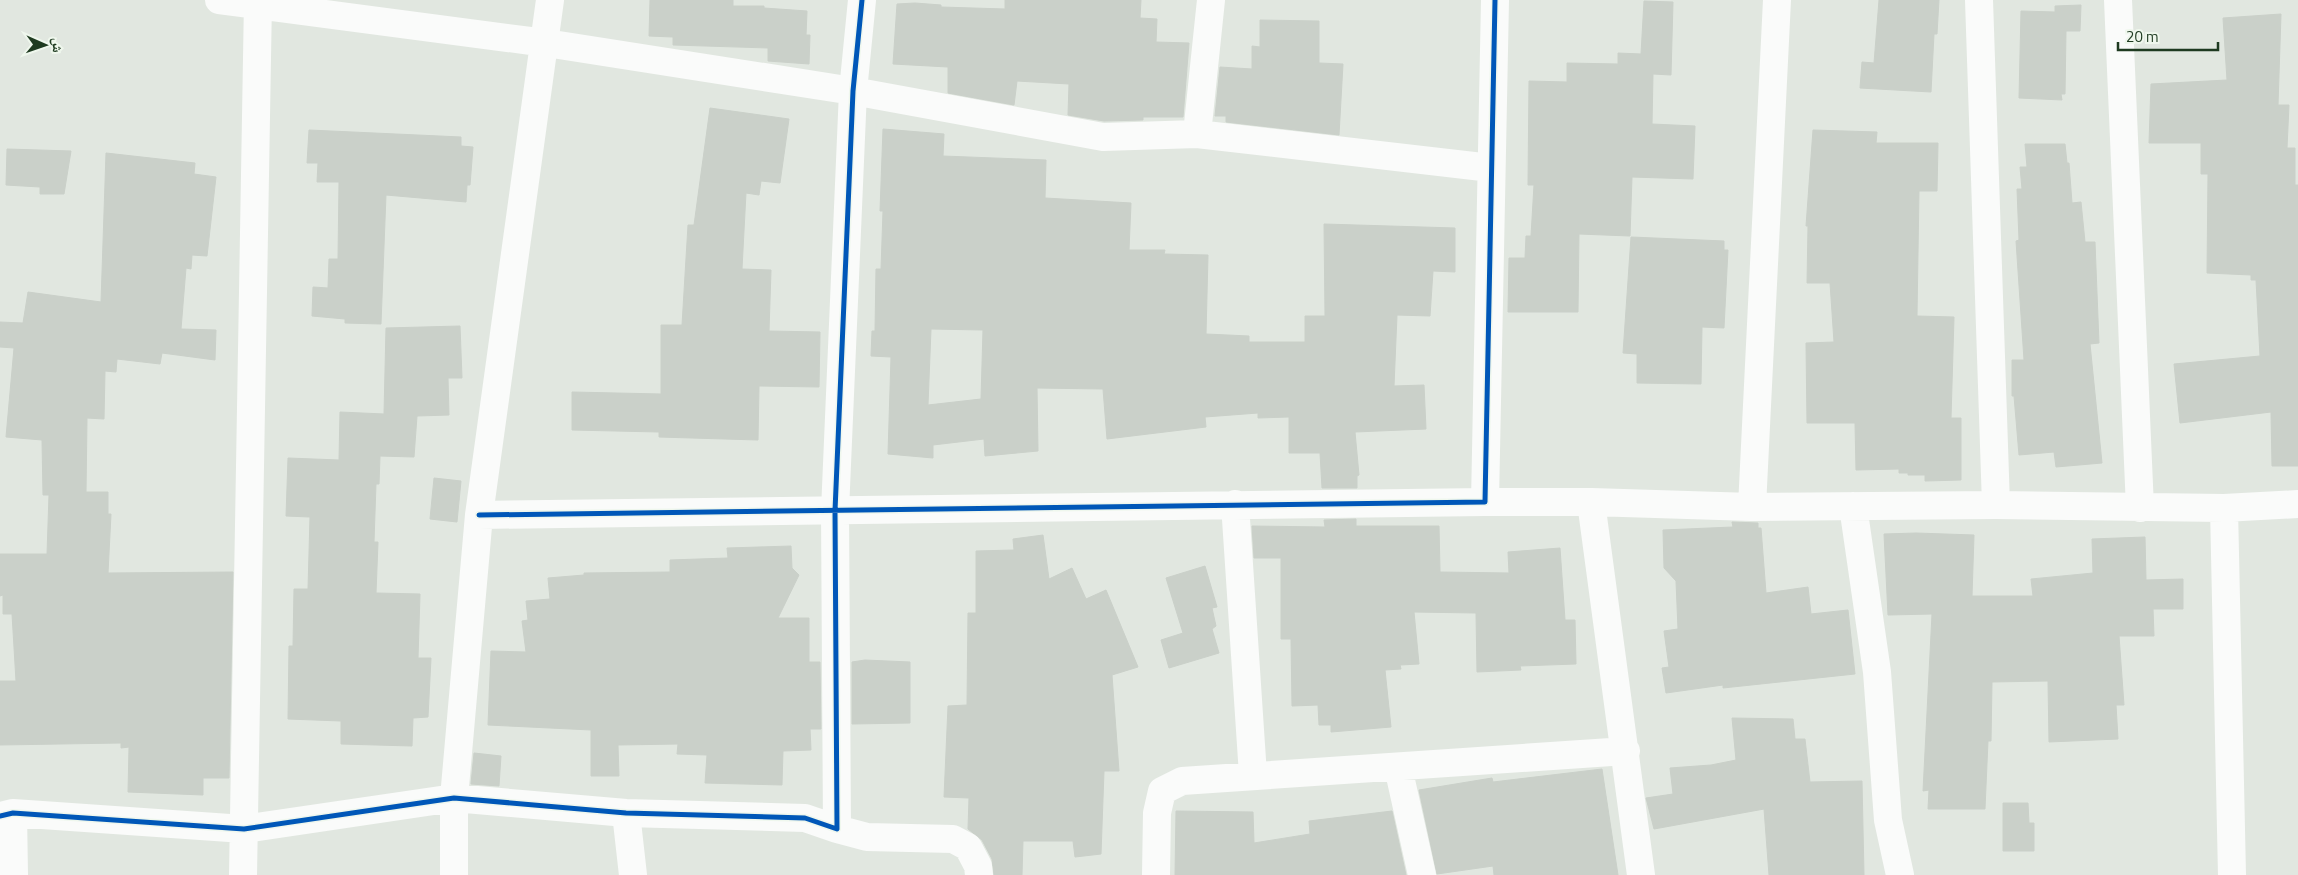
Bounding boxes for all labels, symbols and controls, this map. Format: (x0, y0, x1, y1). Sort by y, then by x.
north arrow (20, 20, 70, 70)
scale bar (2118, 20, 2218, 52)
text: 20 m (2126, 25, 2159, 48)
text: ش (48, 38, 69, 53)

